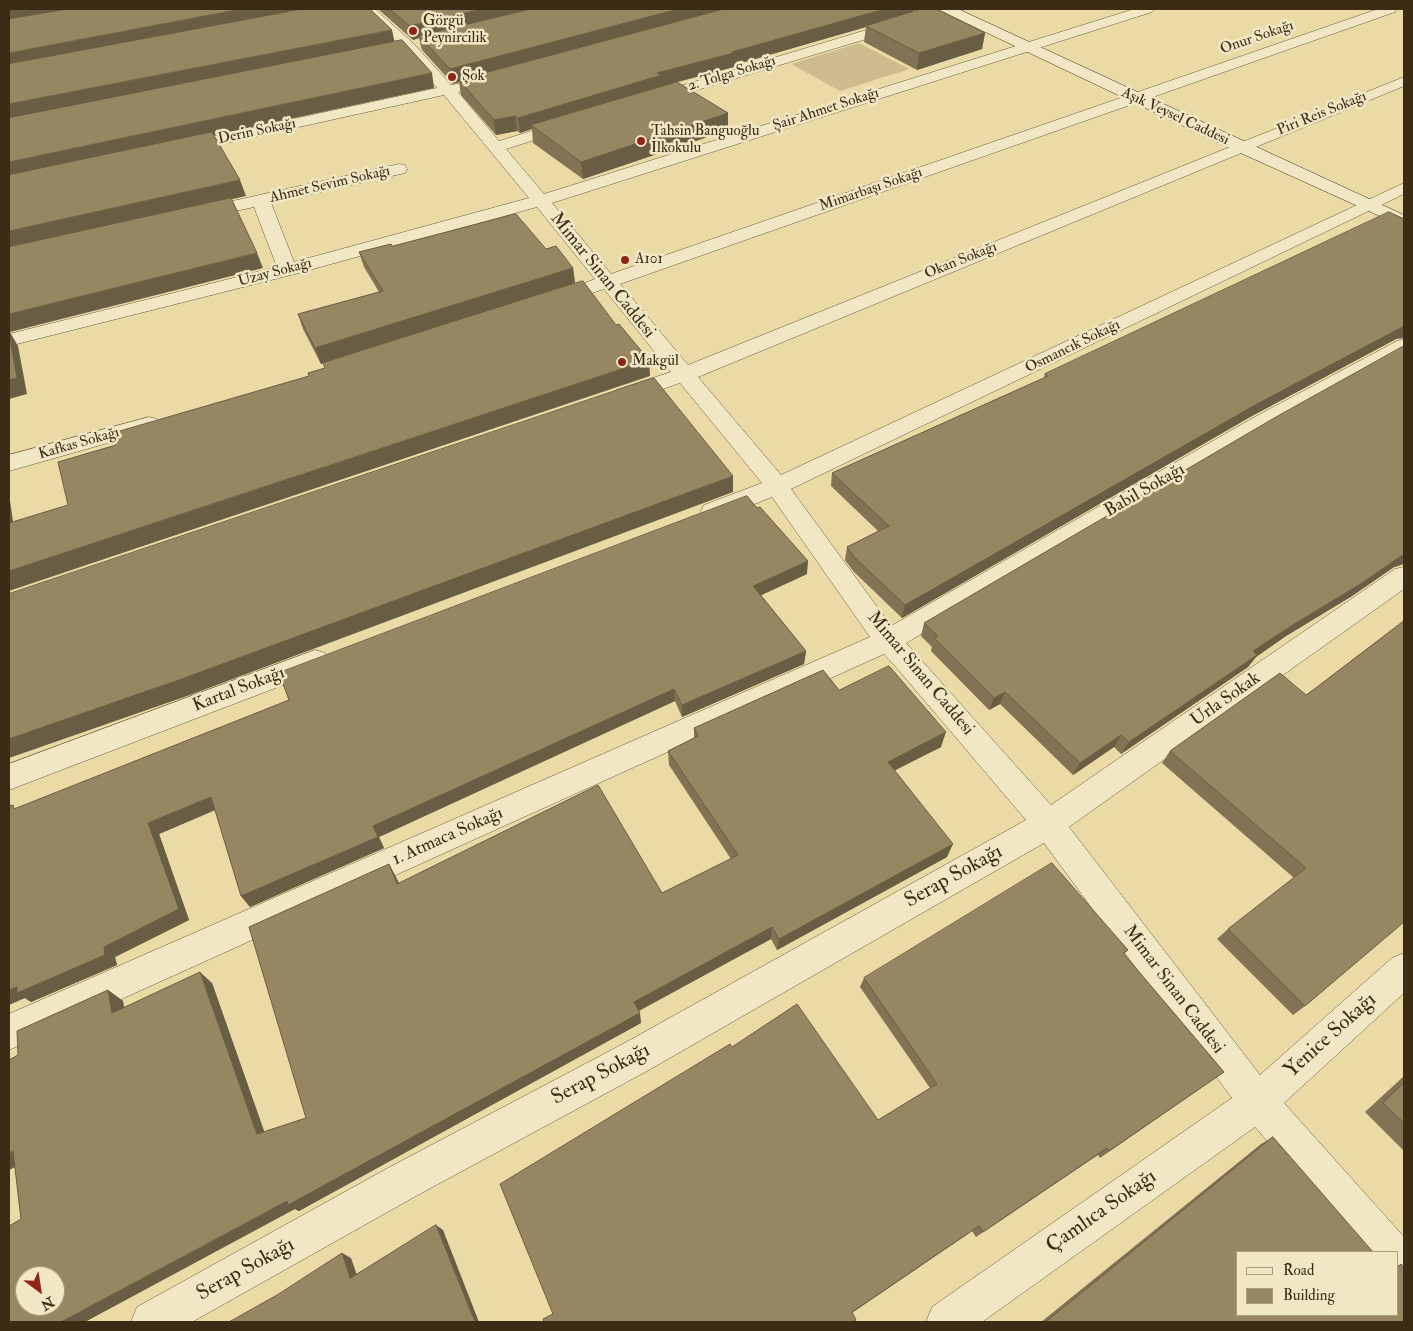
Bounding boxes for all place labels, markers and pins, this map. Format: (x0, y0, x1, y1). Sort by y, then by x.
place label: Görgü Peynircilik (423, 13, 487, 48)
marker: Görgü Peynircilik (407, 25, 419, 37)
place label: Şok (462, 68, 485, 86)
marker: Şok (446, 71, 458, 83)
place label: Tahsin Banguoğlu İlkokulu (651, 123, 760, 158)
marker: Tahsin Banguoğlu İlkokulu (635, 135, 647, 147)
place label: A101 (635, 251, 663, 269)
marker: A101 (619, 254, 631, 266)
place label: Makgül (632, 353, 679, 371)
marker: Makgül (616, 356, 628, 368)

